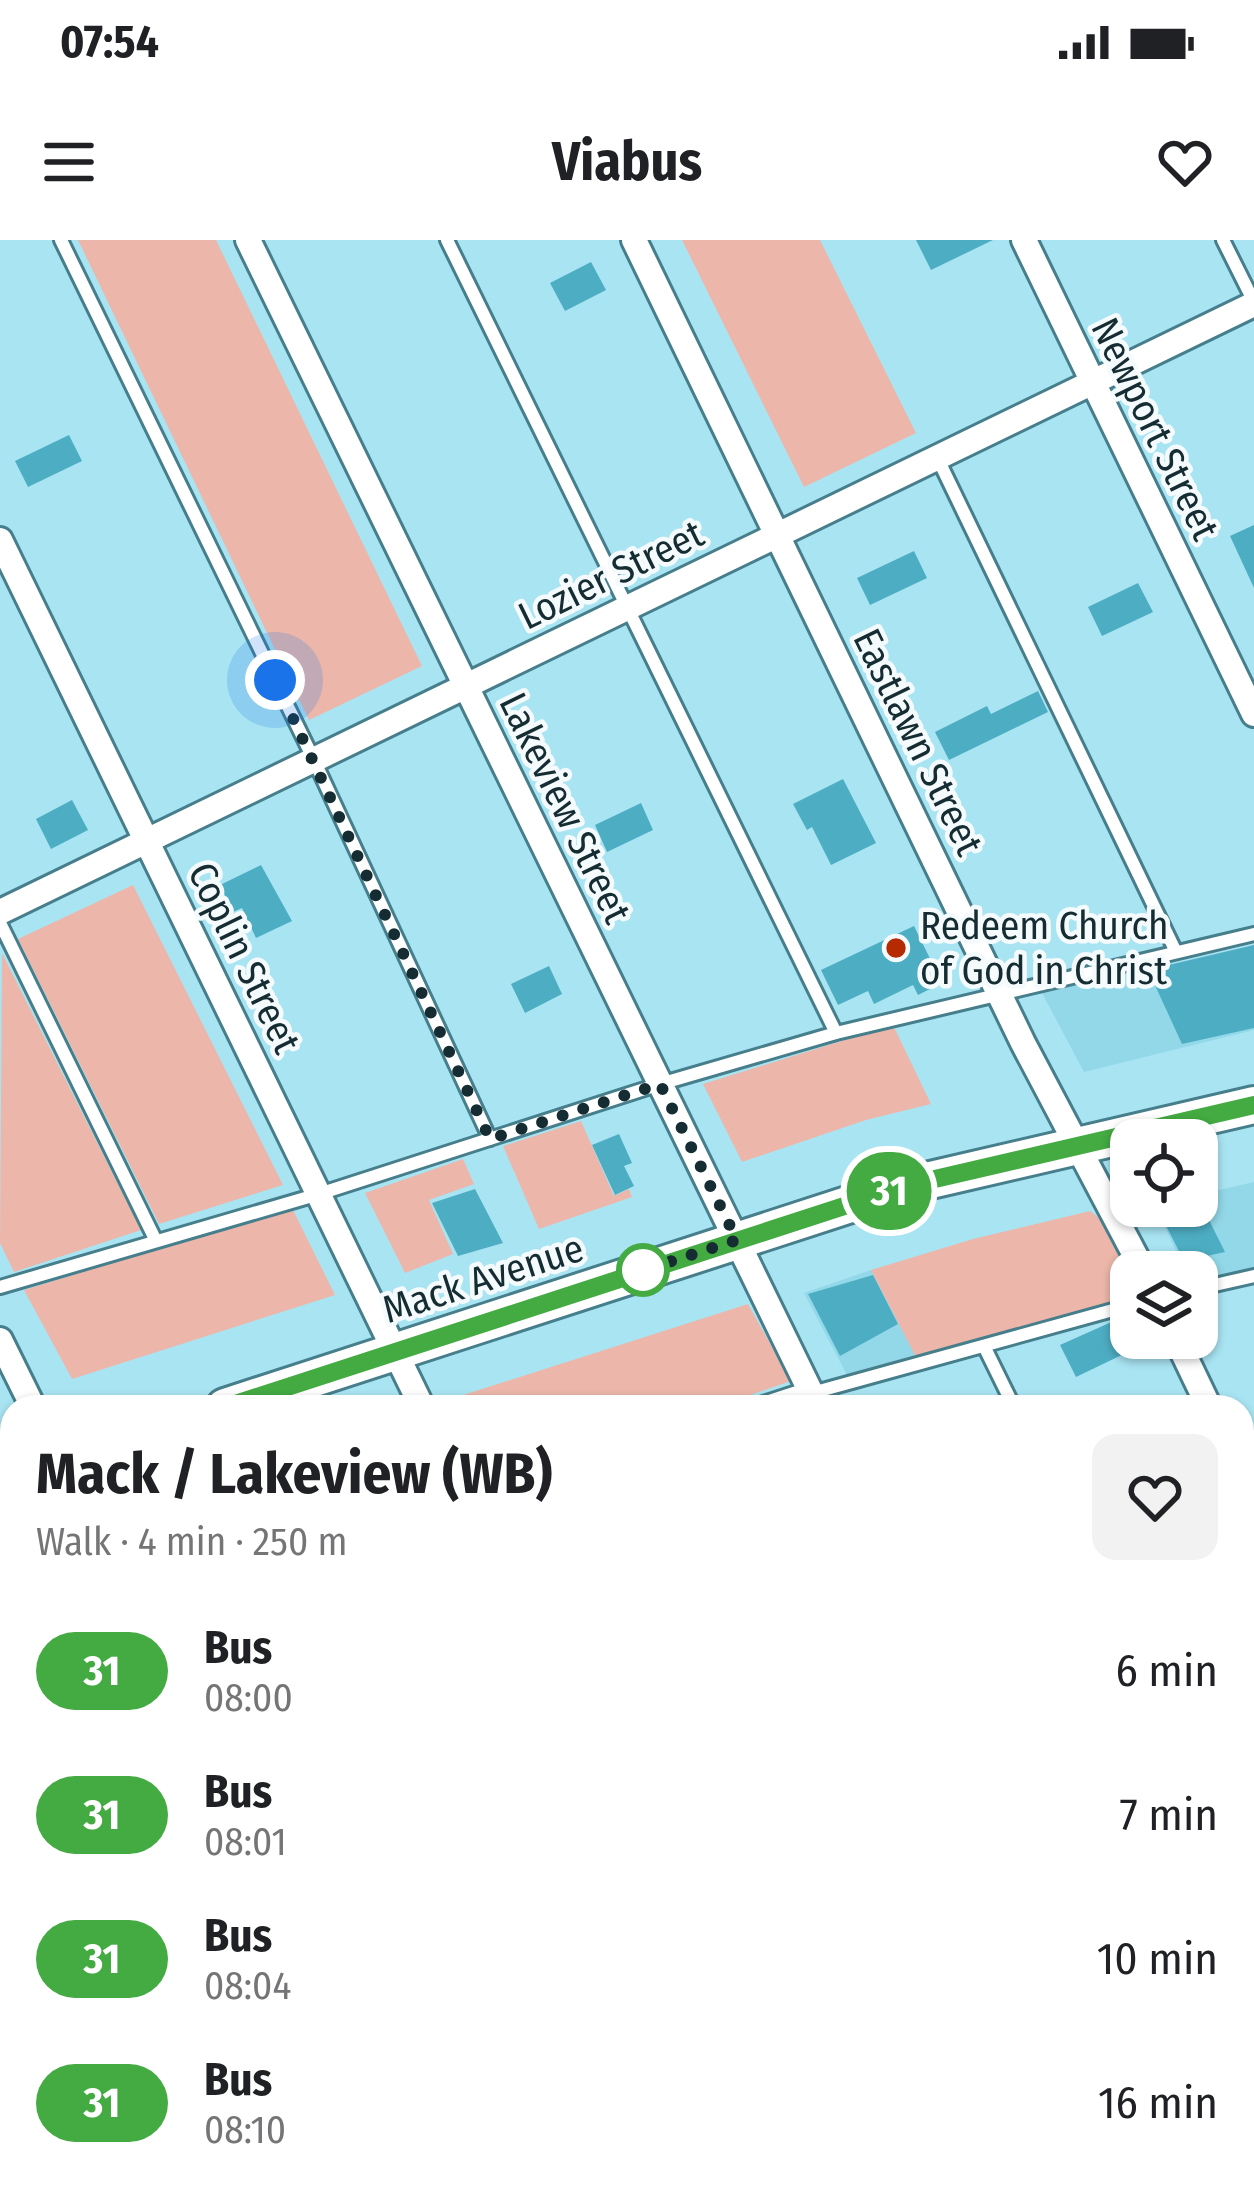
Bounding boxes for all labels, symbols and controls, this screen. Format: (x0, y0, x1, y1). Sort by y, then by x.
text: 07:54 (60, 15, 159, 69)
icon: menu (36, 129, 102, 195)
icon: heart (1152, 129, 1218, 195)
text: Viabus (552, 130, 702, 194)
street label: Newport Street (1081, 311, 1229, 548)
street label: Lozier Street (511, 510, 711, 639)
street label: Eastlawn Street (843, 621, 993, 863)
your location (245, 650, 305, 710)
street label: Lakeview Street (490, 686, 641, 931)
street label: Coplin Street (178, 855, 310, 1061)
place label: Redeem Church of God in Christ (920, 903, 1169, 994)
marker: Redeem Church of God in Christ (883, 935, 909, 961)
map controls (1110, 1119, 1218, 1359)
button: locate (1110, 1119, 1218, 1227)
line badge: 31 (835, 1152, 943, 1230)
text: 31 (871, 1166, 907, 1216)
street label: Mack Avenue (377, 1225, 589, 1333)
unlabelled marker (618, 1245, 668, 1295)
button: layers (1110, 1251, 1218, 1359)
button: heart (1092, 1434, 1218, 1560)
text: Mack / Lakeview (WB) (36, 1440, 552, 1508)
text: Walk · 4 min · 250 m (36, 1519, 347, 1565)
text: Bus (204, 1621, 272, 1675)
text: 6 min (1115, 1644, 1218, 1698)
text: 31 (84, 1646, 120, 1696)
text: 08:00 (204, 1675, 293, 1721)
text: Bus (204, 1765, 272, 1819)
text: 7 min (1120, 1788, 1218, 1842)
text: 31 (84, 1790, 120, 1840)
text: 08:01 (204, 1819, 287, 1865)
text: Bus (204, 1909, 272, 1963)
text: 10 min (1097, 1932, 1218, 1986)
text: 31 (84, 1934, 120, 1984)
text: 08:04 (204, 1963, 291, 2009)
text: Bus (204, 2053, 272, 2107)
text: 16 min (1098, 2076, 1218, 2130)
text: 31 (84, 2078, 120, 2128)
text: 08:10 (204, 2107, 286, 2153)

